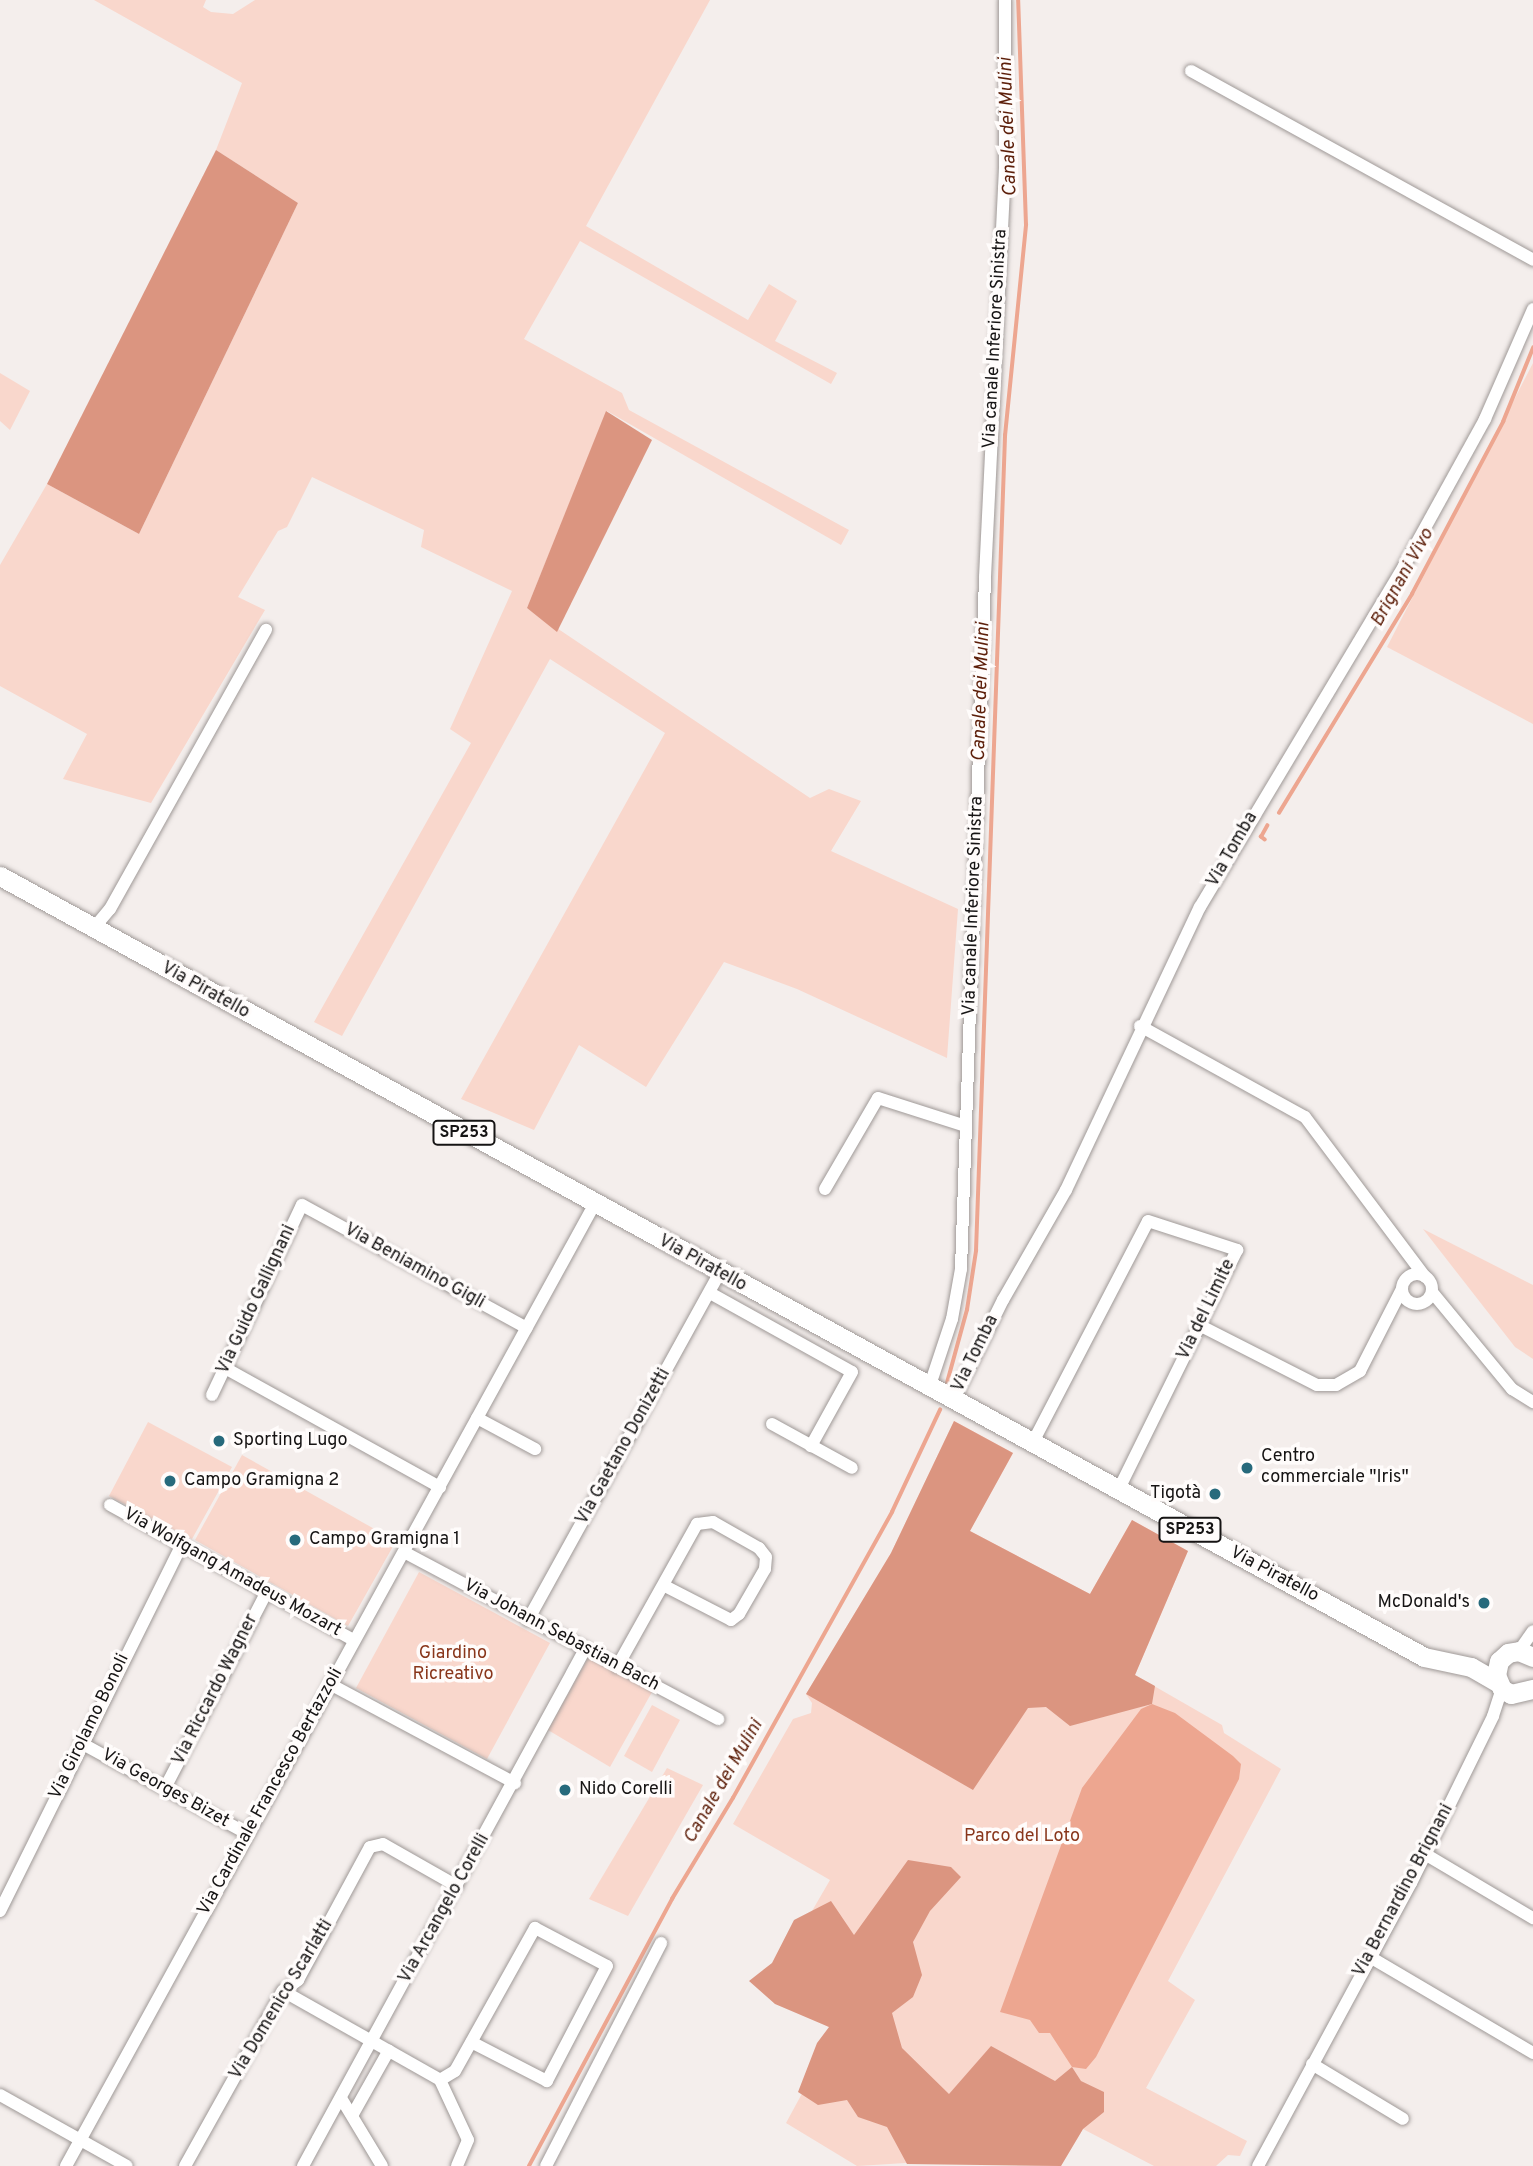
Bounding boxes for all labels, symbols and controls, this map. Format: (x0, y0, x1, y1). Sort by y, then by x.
water label: Canale dei Mulini (995, 57, 1023, 197)
street label: Via canale Inferiore Sinistra (979, 229, 1013, 449)
water label: Brignani Vivo (1366, 525, 1440, 631)
water label: Canale dei Mulini (968, 622, 996, 762)
street label: Via canale Inferiore Sinistra (959, 796, 989, 1016)
street label: Via Tomba (1203, 808, 1263, 892)
street label: Via Piratello (157, 958, 253, 1024)
road number: SP253 (431, 1120, 497, 1146)
street label: Via Beniamino Gigli (340, 1219, 488, 1315)
street label: Via Guido Gallignani (213, 1222, 301, 1378)
street label: Via Piratello (654, 1231, 750, 1297)
street label: Via del Limite (1173, 1256, 1241, 1364)
street label: Via Tomba (948, 1312, 1004, 1396)
street label: Via Gaetano Donizetti (572, 1365, 676, 1529)
place label: Sporting Lugo (233, 1430, 347, 1452)
marker: Sporting Lugo (211, 1433, 227, 1449)
place label: Centro commerciale "Iris" (1261, 1447, 1409, 1490)
marker: Centro commerciale "Iris" (1239, 1460, 1255, 1476)
place label: Campo Gramigna 2 (184, 1470, 339, 1492)
marker: Campo Gramigna 2 (162, 1473, 178, 1489)
place label: Tigotà (1150, 1483, 1201, 1505)
marker: Tigotà (1207, 1486, 1223, 1502)
street label: Via Wolfgang Amadeus Mozart (119, 1504, 345, 1642)
road number: SP253 (1157, 1518, 1223, 1542)
place label: Campo Gramigna 1 (309, 1529, 460, 1551)
marker: Campo Gramigna 1 (287, 1532, 303, 1548)
street label: Via Piratello (1226, 1543, 1322, 1607)
street label: Via Johann Sebastian Bach (459, 1575, 663, 1697)
place label: McDonald's (1378, 1592, 1470, 1614)
marker: McDonald's (1476, 1595, 1492, 1611)
street label: Via Riccardo Wagner (168, 1611, 264, 1769)
park label: Giardino Ricreativo (412, 1644, 494, 1686)
street label: Via Girolamo Bonoli (45, 1651, 135, 1803)
street label: Via Cardinale Francesco Bertazzoli (194, 1665, 348, 1919)
water label: Canale dei Mulini (679, 1716, 769, 1848)
street label: Via Georges Bizet (97, 1745, 233, 1833)
place label: Nido Corelli (579, 1779, 673, 1801)
marker: Nido Corelli (557, 1782, 573, 1798)
street label: Via Bernardino Brignani (1349, 1801, 1459, 1981)
park label: Parco del Loto (964, 1826, 1080, 1848)
street label: Via Arcangelo Corelli (395, 1830, 495, 1988)
street label: Via Domenico Scarlatti (226, 1916, 338, 2084)

